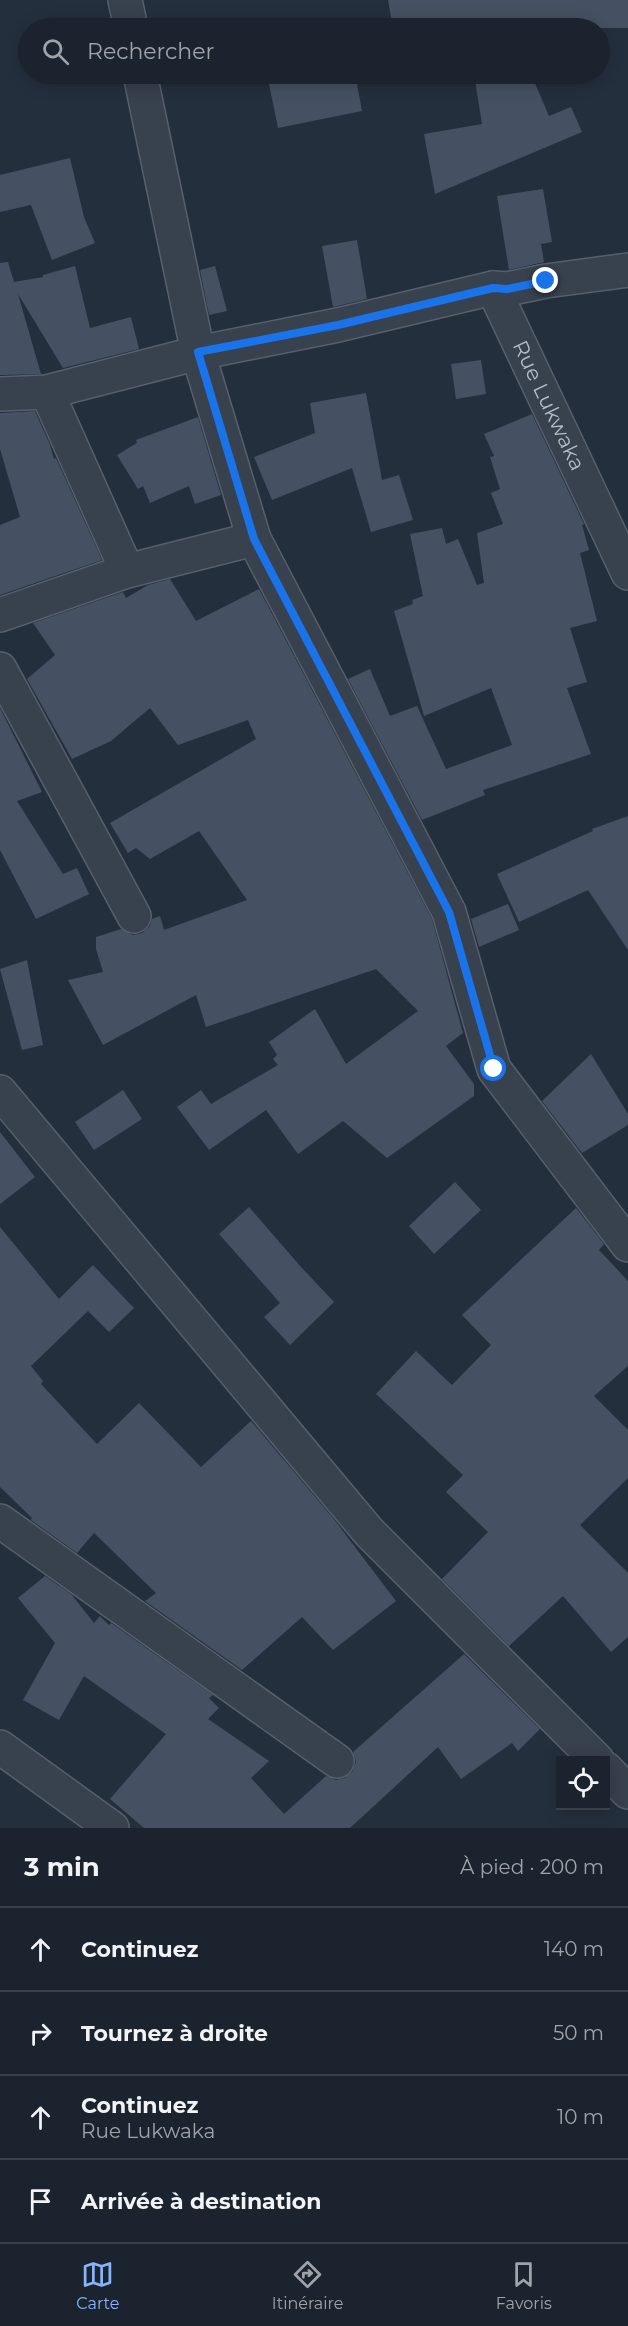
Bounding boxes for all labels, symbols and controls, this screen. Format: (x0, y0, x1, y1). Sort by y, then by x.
search box (18, 18, 610, 84)
icon: search (39, 35, 72, 68)
text: Rechercher (87, 38, 214, 65)
route end (532, 267, 558, 293)
street label: Rue Lukwaka (508, 336, 591, 474)
route start (480, 1055, 506, 1081)
map controls (556, 1756, 610, 1810)
button: locate (556, 1756, 610, 1810)
text: 3 min (24, 1851, 100, 1883)
text: À pied · 200 m (460, 1855, 604, 1879)
icon: ahead (24, 1933, 57, 1966)
text: Continuez (81, 1936, 198, 1963)
text: 140 m (544, 1937, 604, 1961)
icon: right (24, 2017, 57, 2050)
text: Tournez à droite (81, 2020, 268, 2047)
text: 50 m (553, 2021, 604, 2045)
text: Continuez (81, 2092, 198, 2119)
icon: ahead (24, 2101, 57, 2134)
text: 10 m (557, 2105, 604, 2129)
text: Rue Lukwaka (81, 2119, 215, 2143)
icon: arrive (24, 2185, 57, 2218)
text: Arrivée à destination (81, 2188, 321, 2215)
tab: Carte (76, 2258, 119, 2313)
tab: Itinéraire (272, 2258, 343, 2313)
tab: Favoris (496, 2258, 552, 2313)

